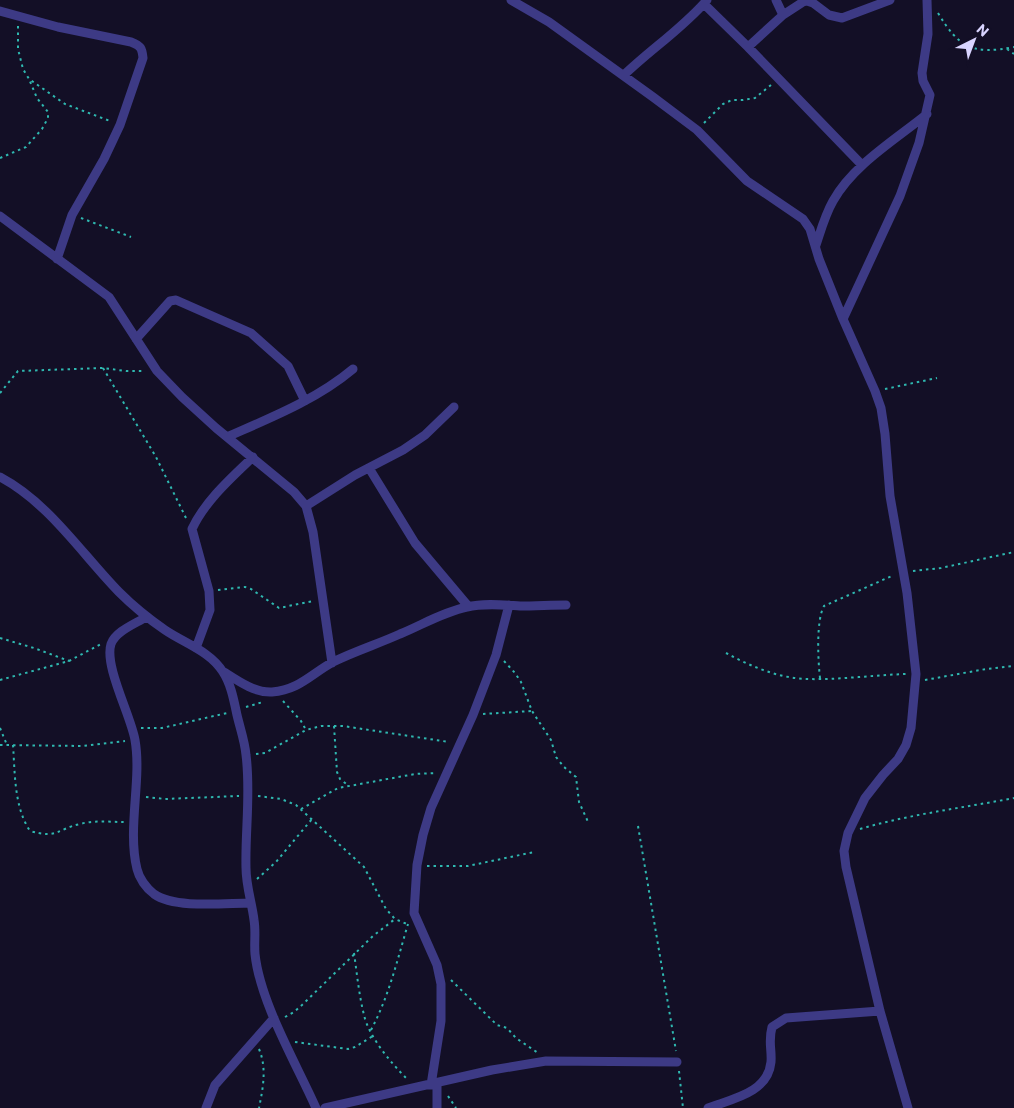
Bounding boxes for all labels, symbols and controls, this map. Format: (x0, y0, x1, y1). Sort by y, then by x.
north arrow (949, 15, 999, 65)
text: N (973, 20, 993, 40)

